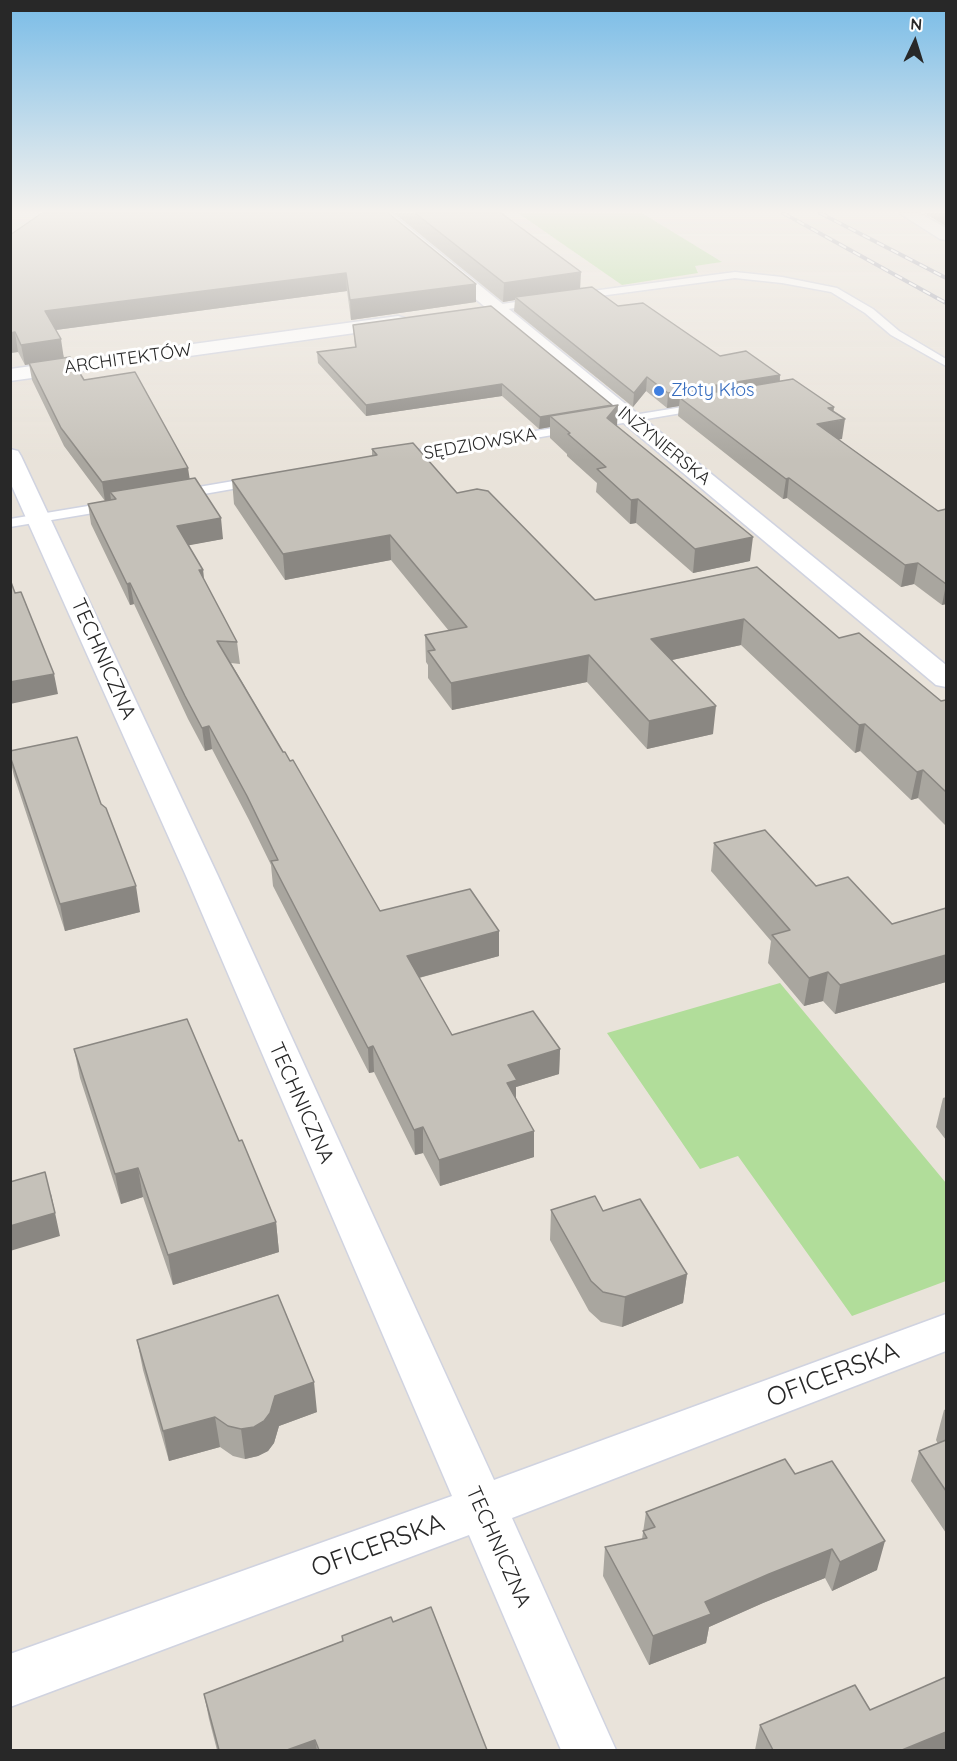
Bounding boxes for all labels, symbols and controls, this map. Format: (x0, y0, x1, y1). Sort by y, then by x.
north arrow (885, 12, 945, 72)
text: N (910, 14, 923, 34)
street label: ARCHITEKTÓW (63, 339, 193, 379)
place label: Złoty Kłos (671, 380, 754, 402)
marker: Złoty Kłos (652, 384, 666, 398)
street label: INŻYNIERSKA (613, 402, 715, 490)
street label: SĘDZIOWSKA (422, 423, 538, 465)
street label: TECHNICZNA (65, 594, 141, 724)
street label: TECHNICZNA (263, 1038, 339, 1168)
street label: OFICERSKA (762, 1335, 904, 1415)
street label: TECHNICZNA (460, 1482, 536, 1612)
street label: OFICERSKA (307, 1508, 449, 1584)

